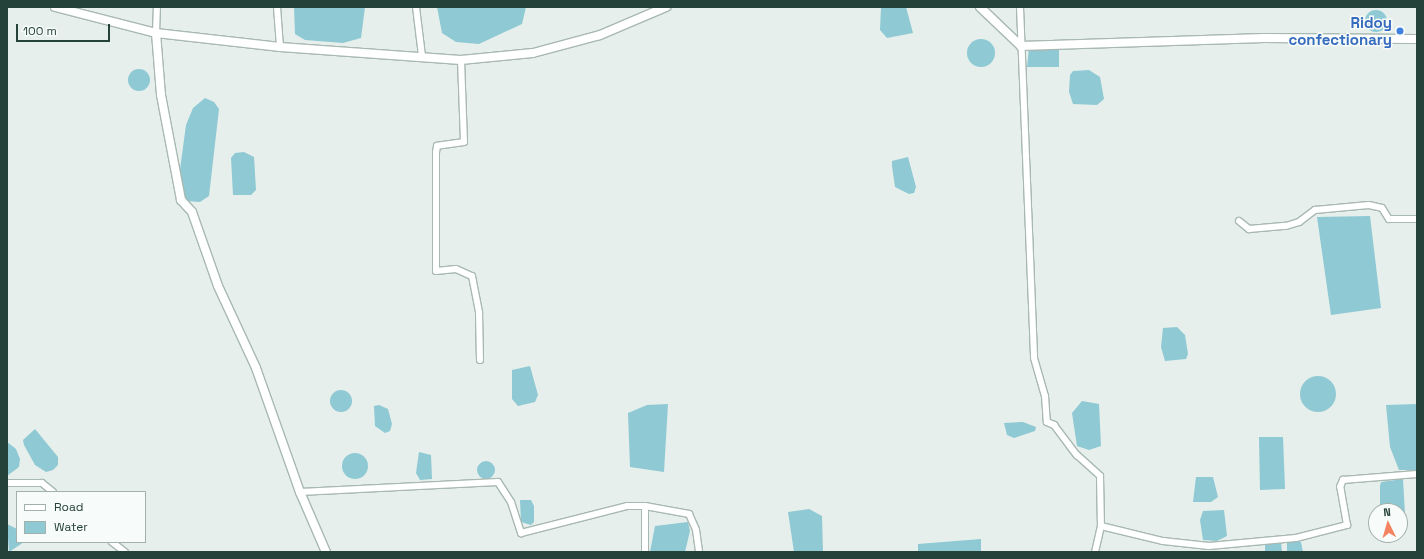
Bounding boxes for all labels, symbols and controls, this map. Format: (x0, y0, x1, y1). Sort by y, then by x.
place label: Ridoy confectionary (1288, 13, 1392, 48)
scale bar (18, 16, 112, 42)
text: 100 m (23, 23, 57, 39)
marker: Ridoy confectionary (1395, 26, 1405, 36)
legend (16, 491, 146, 543)
text: Road (54, 499, 83, 515)
north arrow (1368, 503, 1408, 543)
text: N (1383, 505, 1391, 519)
text: Water (54, 519, 88, 535)

